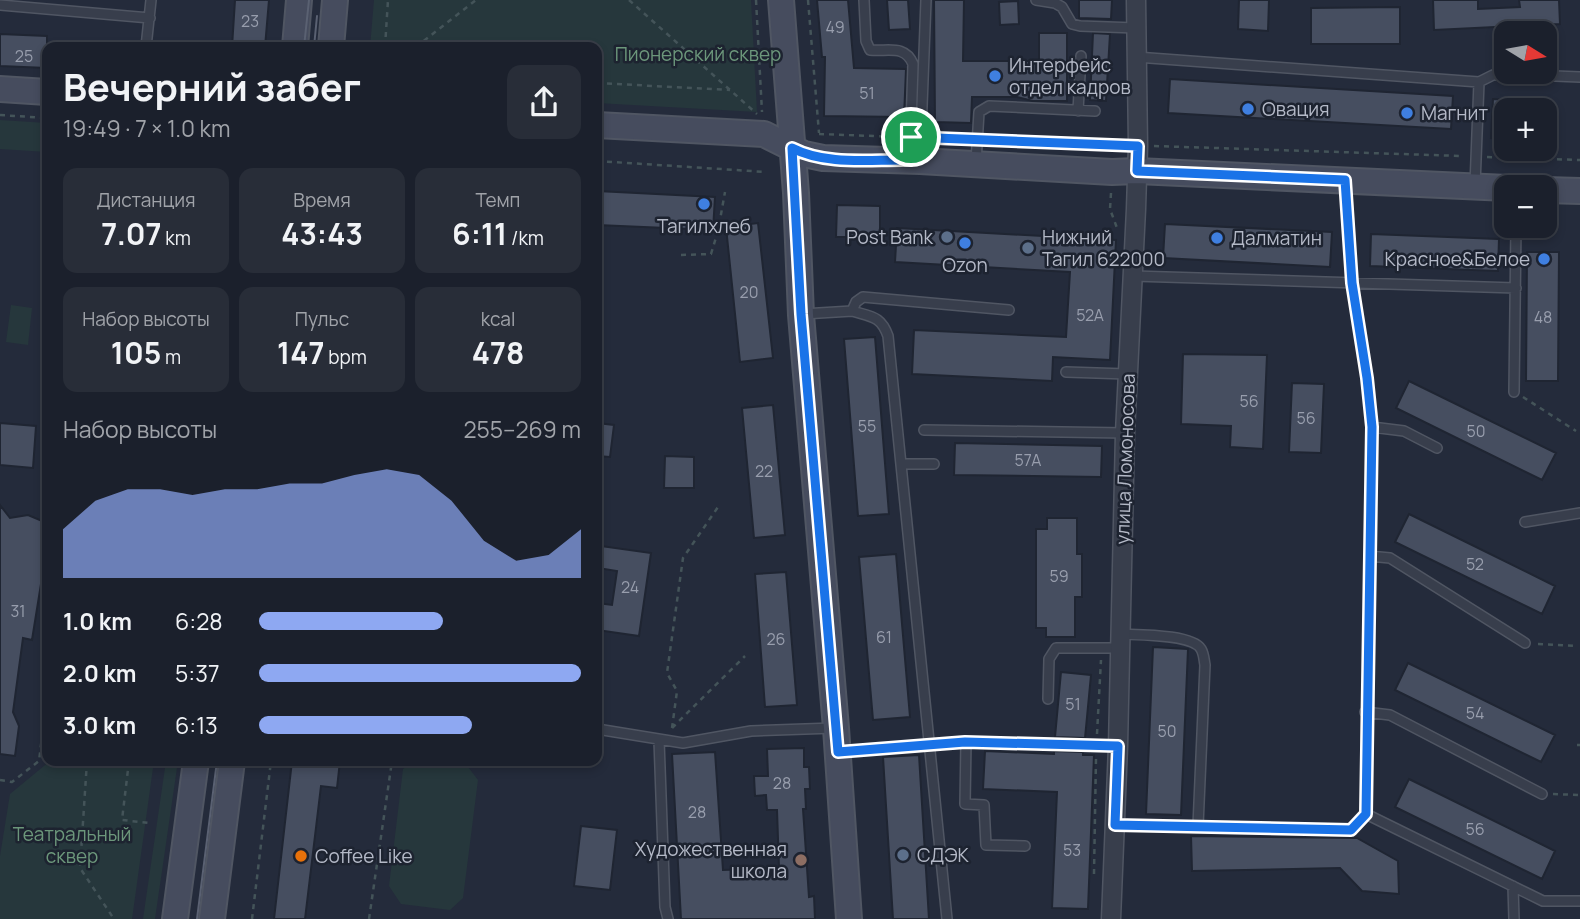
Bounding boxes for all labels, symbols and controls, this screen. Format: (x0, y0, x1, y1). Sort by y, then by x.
house number: 23 (241, 10, 259, 32)
house number: 49 (825, 16, 845, 38)
north arrow (1494, 21, 1558, 84)
map controls (1494, 21, 1557, 238)
park label: Пионерский сквер (615, 41, 781, 67)
house number: 25 (15, 45, 33, 67)
place label: Интерфейс отдел кадров (1009, 52, 1131, 100)
text: Вечерний забег (63, 60, 361, 112)
button: share (507, 65, 581, 139)
marker: Интерфейс отдел кадров (987, 68, 1003, 84)
house number: 51 (859, 82, 875, 104)
place label: Овация (1262, 96, 1330, 122)
button: + (1494, 98, 1557, 161)
place label: Магнит (1421, 100, 1488, 126)
marker: Овация (1240, 101, 1256, 117)
marker: Магнит (1399, 105, 1415, 121)
pin (881, 107, 941, 167)
text: 19:49 · 7 × 1.0 km (63, 112, 231, 144)
icon: arrive (892, 118, 930, 156)
button: − (1494, 175, 1557, 238)
text: Дистанция (96, 187, 196, 213)
text: Время (293, 187, 351, 213)
text: Темп (476, 187, 520, 213)
marker: Тагилхлеб (696, 196, 712, 212)
text: 7.07 (101, 213, 162, 254)
text: 43:43 (281, 213, 363, 254)
text: 6:11 (452, 213, 507, 254)
place label: Тагилхлеб (657, 213, 751, 239)
place label: Post Bank (846, 224, 934, 250)
place label: Нижний Тагил 622000 (1042, 224, 1165, 272)
text: km (162, 225, 191, 251)
text: /km (507, 225, 544, 251)
place label: Далматин (1231, 225, 1322, 251)
marker: Post Bank (939, 229, 955, 245)
marker: Далматин (1209, 230, 1225, 246)
marker: Ozon (957, 235, 973, 251)
marker: Нижний Тагил 622000 (1020, 240, 1036, 256)
place label: Красное&Белое (1385, 246, 1530, 272)
marker: Красное&Белое (1536, 251, 1552, 267)
place label: Ozon (942, 252, 988, 278)
house number: 20 (740, 281, 758, 303)
house number: 52А (1076, 304, 1104, 326)
text: Набор высоты (82, 306, 210, 332)
text: Пульс (295, 306, 349, 332)
text: kcal (481, 306, 515, 332)
house number: 48 (1534, 306, 1552, 328)
text: 105 (111, 332, 161, 373)
text: 147 (277, 332, 324, 373)
text: 478 (472, 332, 524, 373)
text: m (161, 344, 181, 370)
text: bpm (324, 344, 367, 370)
street label: улица Ломоносова (1109, 373, 1141, 545)
house number: 56 (1239, 390, 1259, 412)
house number: 56 (1296, 407, 1316, 429)
text: Набор высоты (63, 413, 217, 445)
text: 255–269 m (463, 413, 581, 445)
house number: 55 (858, 415, 876, 437)
house number: 50 (1467, 420, 1486, 442)
house number: 57А (1015, 449, 1041, 471)
house number: 22 (755, 460, 773, 482)
house number: 52 (1466, 553, 1484, 575)
house number: 59 (1049, 565, 1069, 587)
house number: 24 (621, 576, 639, 598)
house number: 31 (10, 600, 26, 622)
text: 1.0 km (63, 605, 132, 637)
text: 6:28 (175, 605, 223, 637)
house number: 61 (876, 626, 892, 648)
house number: 26 (766, 628, 786, 650)
text: 2.0 km (63, 657, 136, 689)
text: 5:37 (175, 657, 219, 689)
house number: 51 (1065, 693, 1081, 715)
house number: 54 (1466, 702, 1484, 724)
text: 3.0 km (63, 709, 136, 741)
text: 6:13 (175, 709, 218, 741)
house number: 50 (1158, 720, 1177, 742)
house number: 28 (773, 772, 791, 794)
house number: 28 (688, 801, 706, 823)
house number: 56 (1465, 818, 1485, 840)
park label: Театральный сквер (13, 821, 131, 869)
place label: Художественная школа (635, 836, 787, 884)
house number: 53 (1063, 839, 1081, 861)
place label: СДЭК (917, 842, 970, 868)
place label: Coffee Like (315, 843, 413, 869)
marker: СДЭК (895, 847, 911, 863)
marker: Coffee Like (293, 848, 309, 864)
marker: Художественная школа (793, 852, 809, 868)

